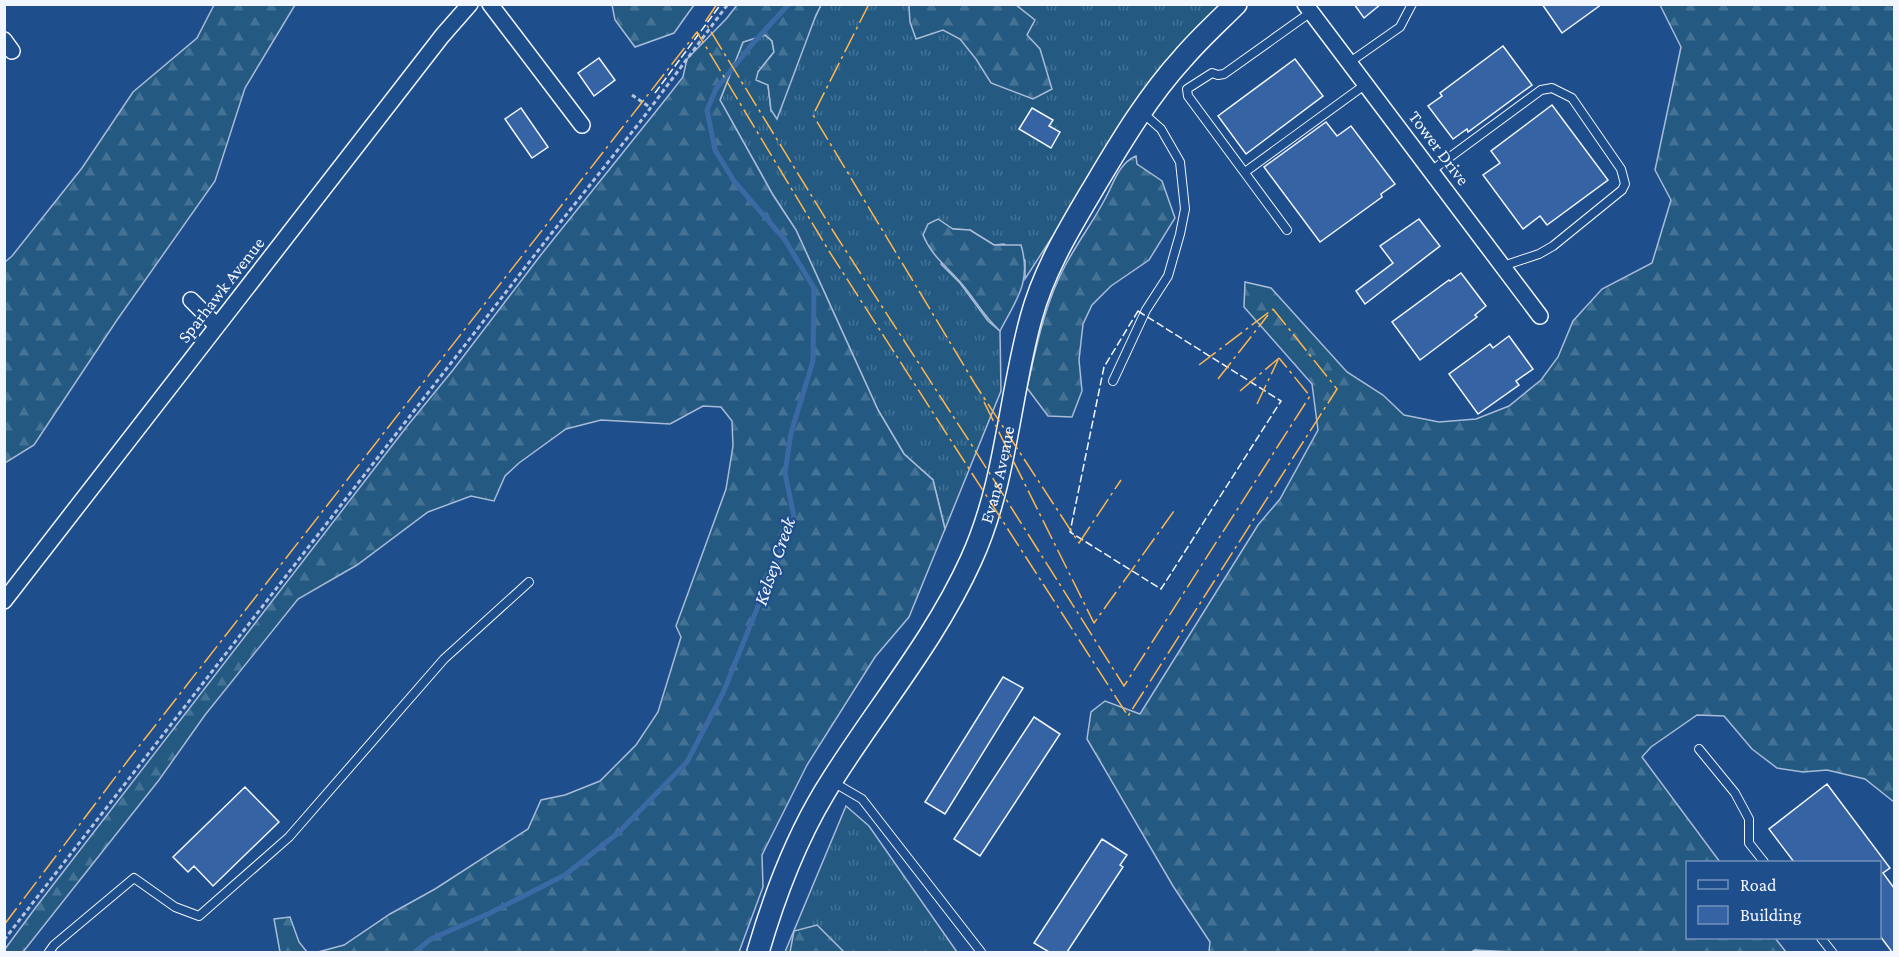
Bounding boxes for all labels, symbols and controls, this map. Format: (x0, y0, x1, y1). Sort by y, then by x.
street label: Tower Drive (1405, 107, 1473, 189)
street label: Sparhawk Avenue (174, 233, 269, 347)
street label: Evans Avenue (976, 425, 1018, 526)
water label: Kelsey Creek (749, 513, 801, 608)
legend (1686, 861, 1881, 939)
text: Road (1740, 875, 1777, 895)
text: Building (1740, 905, 1802, 925)

